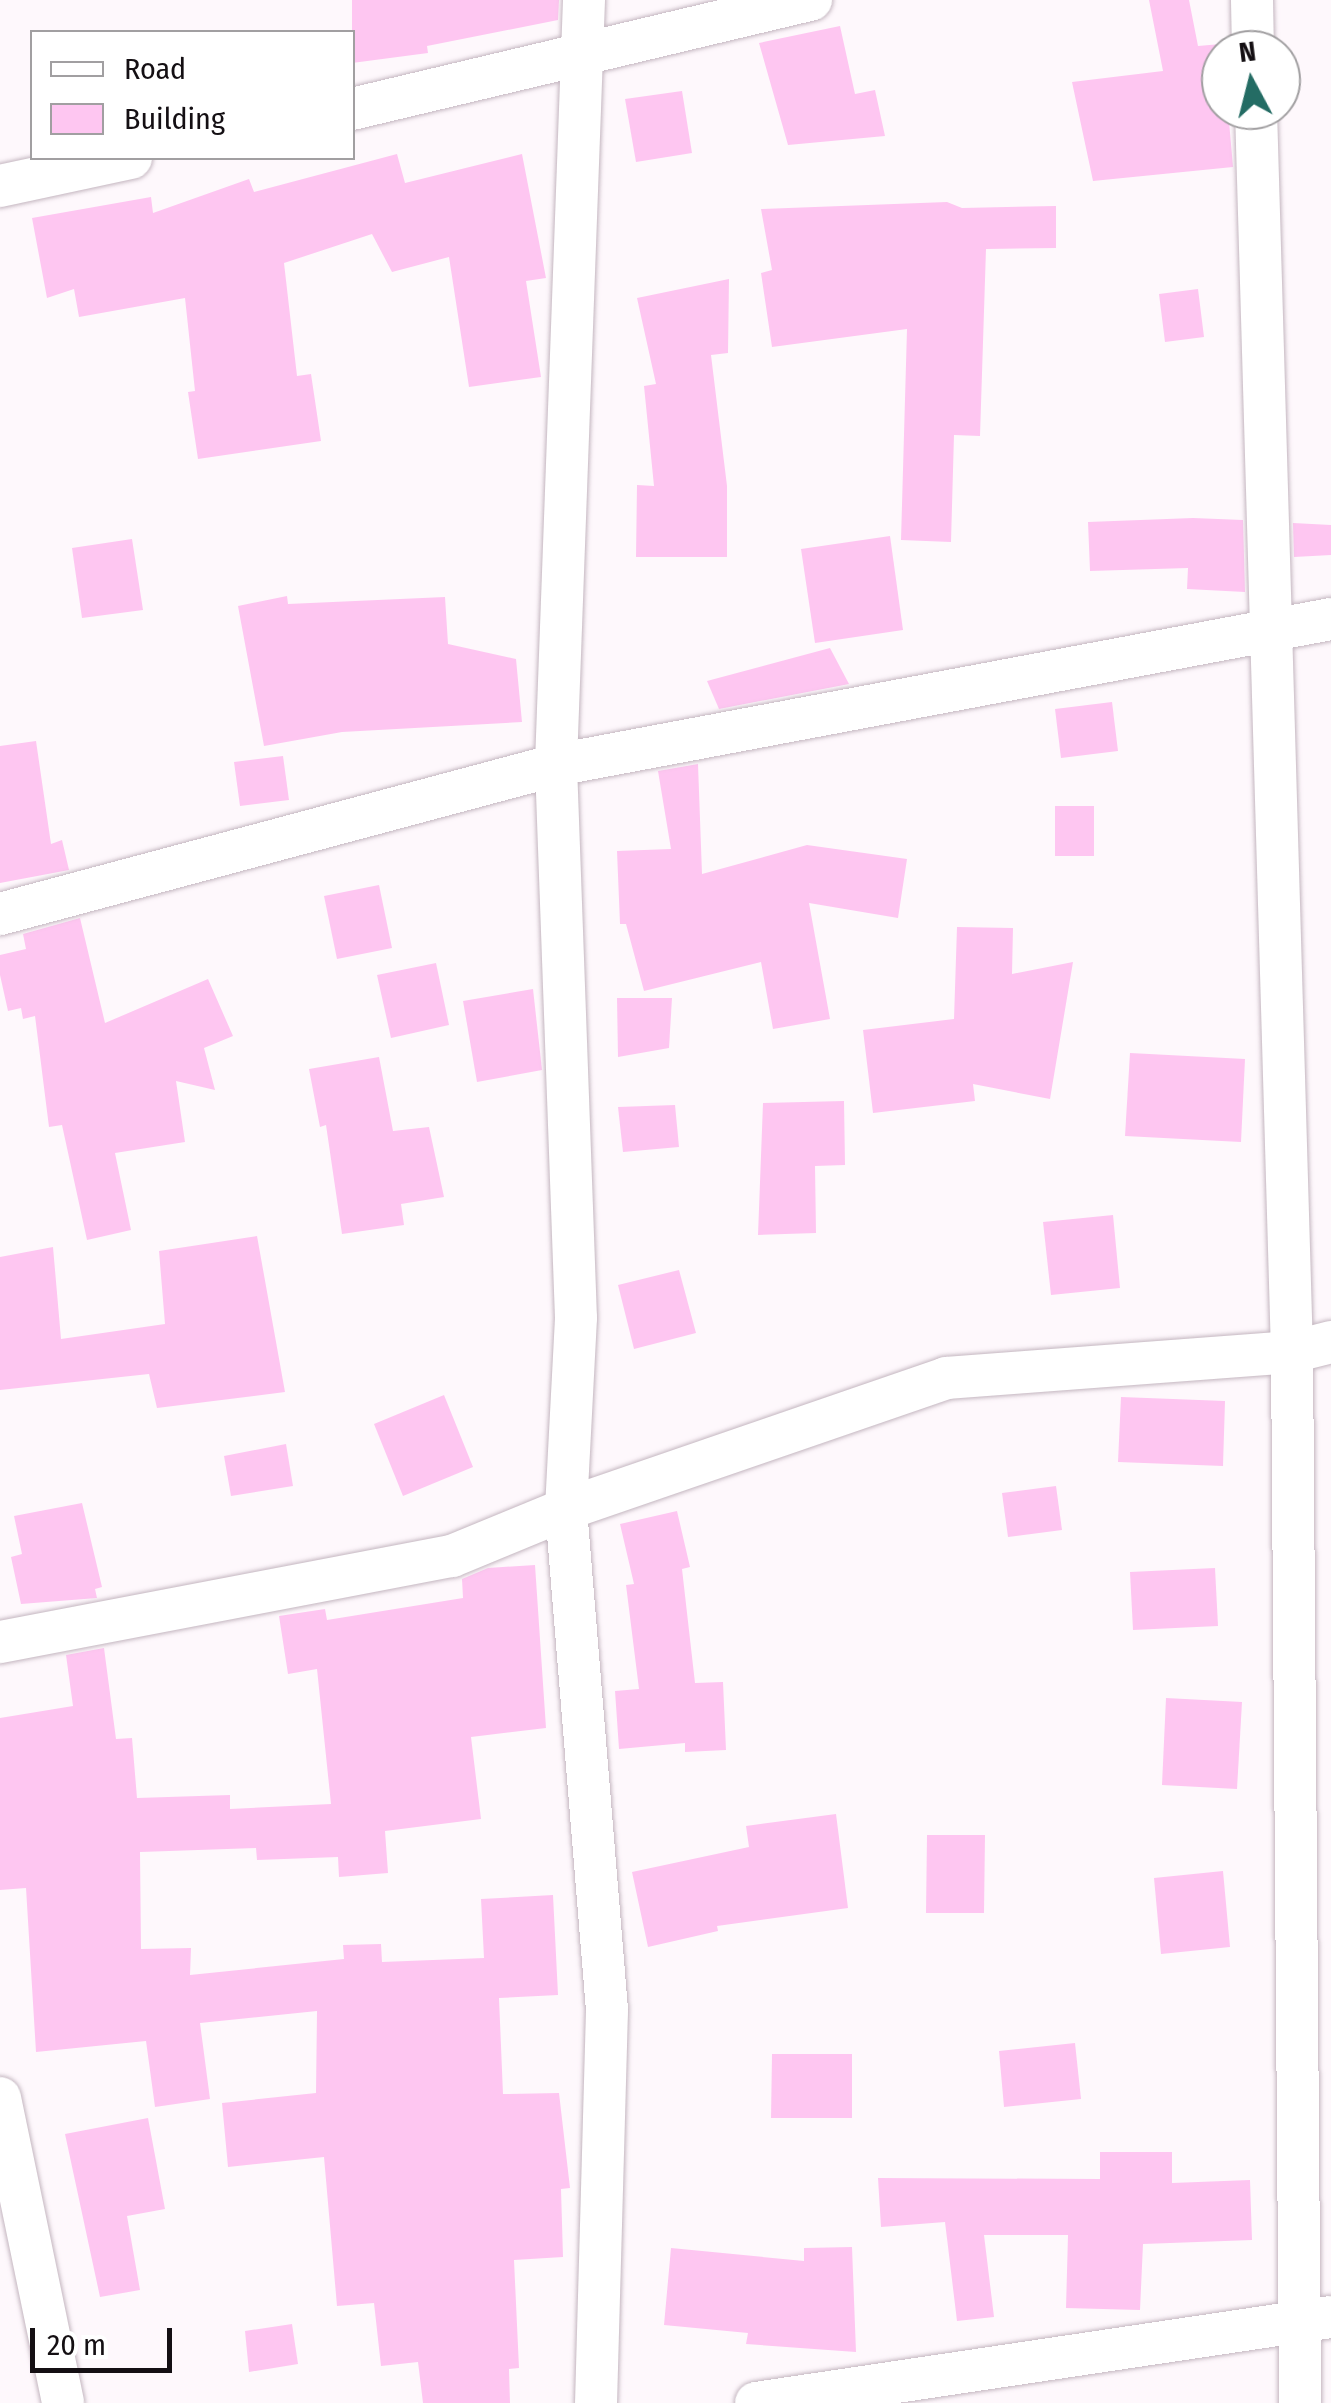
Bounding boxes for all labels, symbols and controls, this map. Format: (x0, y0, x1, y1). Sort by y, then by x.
legend (30, 30, 355, 160)
north arrow (1201, 30, 1301, 130)
text: N (1237, 34, 1258, 69)
text: Road (124, 51, 186, 87)
text: Building (124, 101, 225, 137)
scale bar (35, 2308, 178, 2370)
text: 20 m (47, 2327, 106, 2363)

